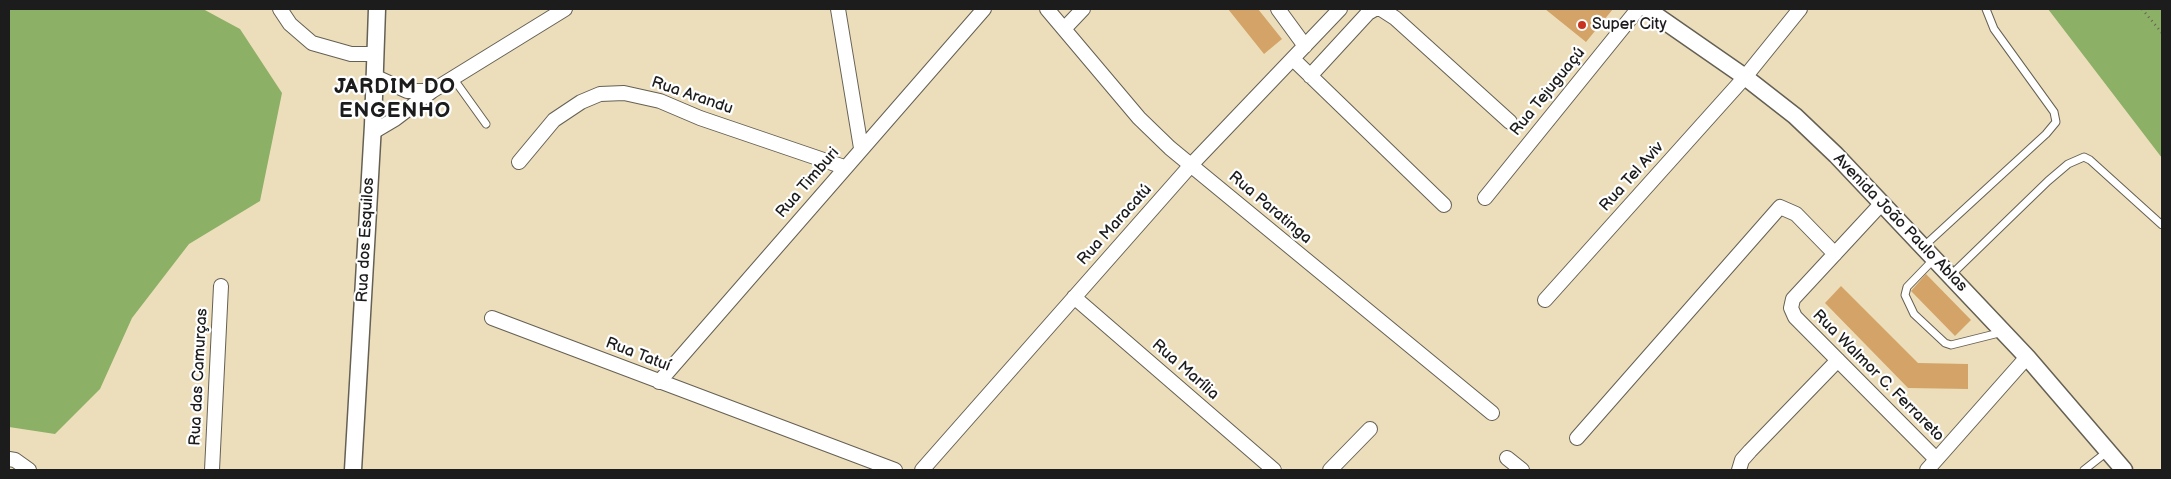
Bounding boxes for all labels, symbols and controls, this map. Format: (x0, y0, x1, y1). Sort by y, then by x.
place label: Super City (1592, 15, 1667, 35)
marker: Super City (1576, 19, 1588, 31)
street label: Rua Tejuguaçú (1506, 44, 1590, 140)
street label: Rua Arandu (649, 73, 735, 119)
district label: JARDIM DO ENGENHO (333, 75, 457, 125)
street label: Rua Tel Aviv (1596, 138, 1668, 216)
street label: Rua Timburi (772, 144, 844, 222)
street label: Avenida João Paulo Ablas (1829, 150, 1971, 296)
street label: Rua Paratinga (1225, 168, 1315, 248)
street label: Rua dos Esquilos (353, 177, 379, 303)
street label: Rua Maracatú (1074, 181, 1156, 269)
street label: Rua Walmor C. Ferrareto (1808, 306, 1948, 446)
street label: Rua das Camurças (186, 308, 212, 446)
street label: Rua Tatuí (603, 334, 673, 376)
street label: Rua Marília (1148, 336, 1222, 404)

